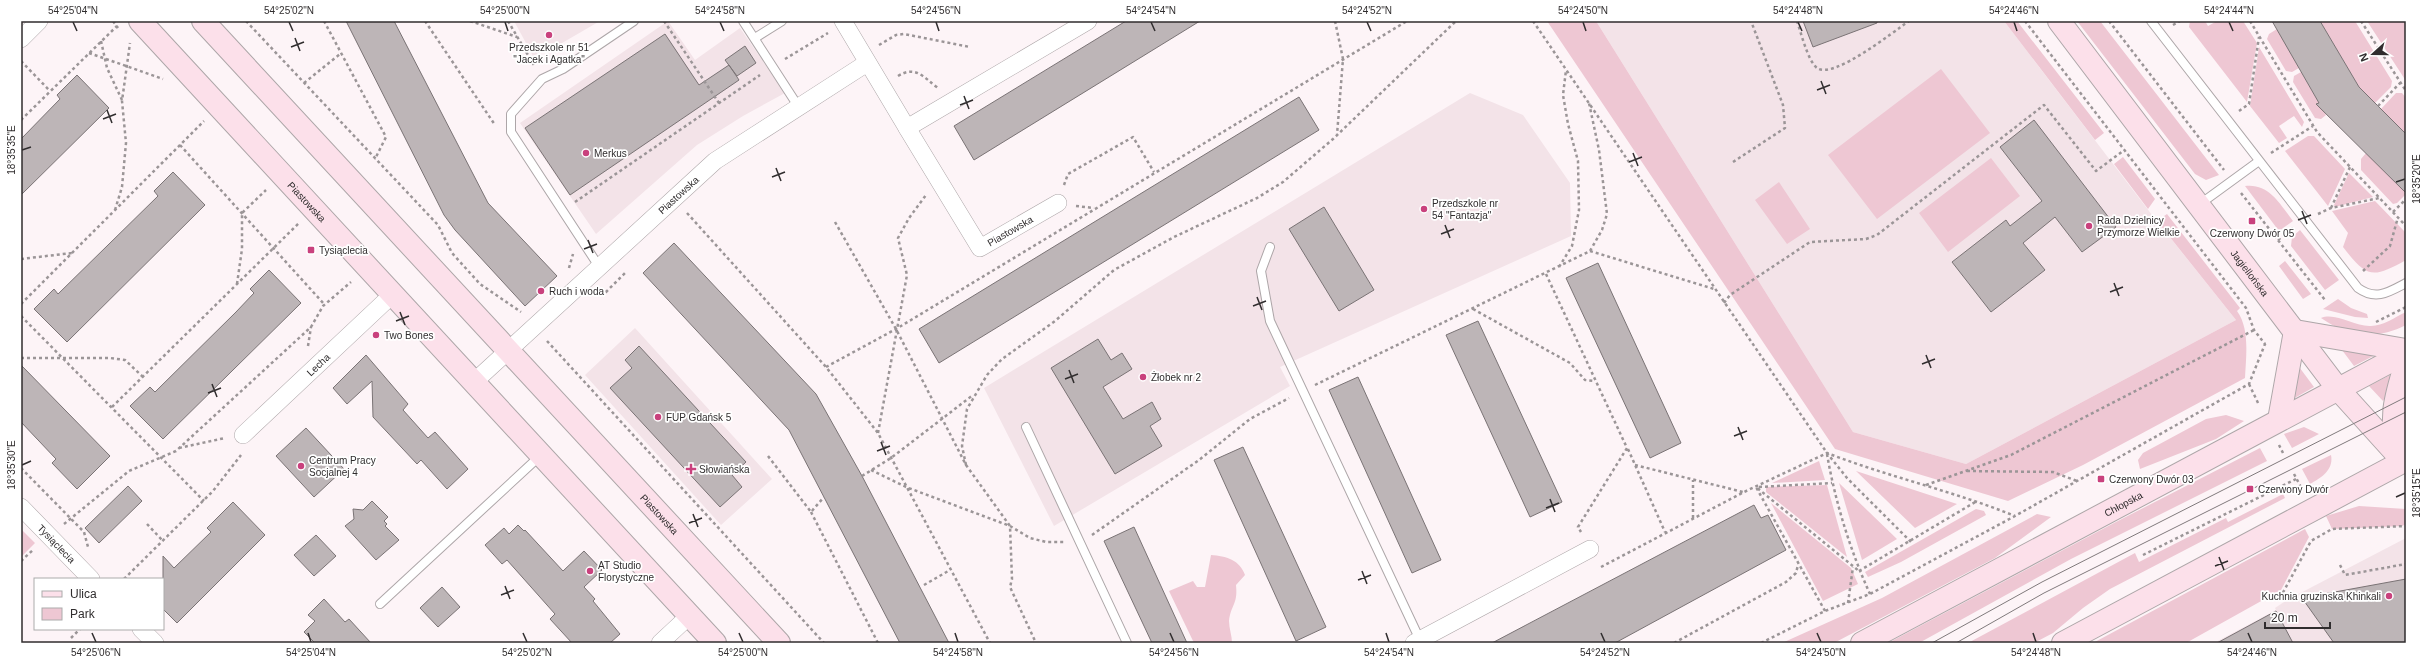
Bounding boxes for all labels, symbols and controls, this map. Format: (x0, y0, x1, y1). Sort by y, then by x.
text: 54°25'04"N (48, 5, 98, 16)
text: 54°25'02"N (264, 5, 314, 16)
text: 54°25'00"N (480, 5, 530, 16)
text: 54°24'58"N (695, 5, 745, 16)
text: 54°24'56"N (911, 5, 961, 16)
text: 54°24'54"N (1126, 5, 1176, 16)
text: 54°24'52"N (1342, 5, 1392, 16)
text: 54°24'50"N (1558, 5, 1608, 16)
text: 54°24'48"N (1773, 5, 1823, 16)
text: 54°24'46"N (1989, 5, 2039, 16)
text: 54°24'44"N (2204, 5, 2254, 16)
marker: Przedszkole nr 51 "Jacek i Agatka" (544, 30, 554, 40)
north arrow (2353, 34, 2393, 74)
place label: Przedszkole nr 51 "Jacek i Agatka" (509, 42, 589, 65)
text: N (2357, 52, 2371, 63)
text: 18°35'35"E (6, 125, 17, 175)
marker: Merkus (581, 148, 591, 158)
place label: Merkus (594, 148, 627, 159)
text: 18°35'20"E (2411, 154, 2422, 204)
street label: Piastowska (656, 173, 701, 216)
street label: Piastowska (286, 179, 329, 224)
place label: Przedszkole nr 54 "Fantazja" (1432, 198, 1499, 221)
marker: Przedszkole nr 54 "Fantazja" (1419, 204, 1429, 214)
street label: Piastowska (985, 213, 1035, 248)
place label: Rada Dzielnicy Przymorze Wielkie (2097, 215, 2180, 238)
marker: Czerwony Dwór 05 (2247, 216, 2257, 226)
marker: Rada Dzielnicy Przymorze Wielkie (2084, 221, 2094, 231)
place label: Czerwony Dwór 05 (2210, 228, 2295, 239)
marker: Tysiąclecia (306, 245, 316, 255)
place label: Tysiąclecia (319, 245, 368, 256)
street label: Jagiellońska (2229, 248, 2271, 298)
marker: Ruch i woda (536, 286, 546, 296)
place label: Ruch i woda (549, 286, 604, 297)
marker: Two Bones (371, 330, 381, 340)
place label: Two Bones (384, 330, 433, 341)
street label: Lecha (304, 351, 332, 378)
place label: Żłobek nr 2 (1151, 371, 1201, 383)
marker: Żłobek nr 2 (1138, 372, 1148, 382)
marker: FUP Gdańsk 5 (653, 412, 663, 422)
place label: FUP Gdańsk 5 (666, 412, 732, 423)
text: 18°35'30"E (6, 440, 17, 490)
place label: Centrum Pracy Socjalnej 4 (309, 455, 376, 478)
marker: Centrum Pracy Socjalnej 4 (296, 461, 306, 471)
marker: Słowiańska (686, 464, 696, 474)
place label: Słowiańska (699, 464, 750, 475)
text: 18°35'15"E (2411, 468, 2422, 518)
marker: Czerwony Dwór 03 (2096, 474, 2106, 484)
place label: Czerwony Dwór 03 (2109, 474, 2194, 485)
marker: Czerwony Dwór (2245, 484, 2255, 494)
place label: Czerwony Dwór (2258, 484, 2329, 495)
street label: Chłopska (2102, 489, 2145, 518)
street label: Piastowska (638, 492, 681, 537)
street label: Tysiąclecia (36, 522, 78, 565)
place label: AT Studio Florystyczne (598, 560, 655, 583)
marker: AT Studio Florystyczne (585, 566, 595, 576)
legend (34, 578, 164, 630)
text: Ulica (70, 587, 97, 601)
place label: Kuchnia gruzinska Khinkali (2261, 591, 2381, 602)
marker: Kuchnia gruzinska Khinkali (2384, 591, 2394, 601)
scale bar (2265, 604, 2330, 630)
text: Park (70, 607, 96, 621)
text: 20 m (2271, 611, 2298, 625)
text: 54°25'06"N (71, 647, 121, 658)
text: 54°25'04"N (286, 647, 336, 658)
text: 54°25'02"N (502, 647, 552, 658)
text: 54°25'00"N (718, 647, 768, 658)
text: 54°24'58"N (933, 647, 983, 658)
text: 54°24'56"N (1149, 647, 1199, 658)
text: 54°24'54"N (1364, 647, 1414, 658)
text: 54°24'52"N (1580, 647, 1630, 658)
text: 54°24'50"N (1796, 647, 1846, 658)
text: 54°24'48"N (2011, 647, 2061, 658)
text: 54°24'46"N (2227, 647, 2277, 658)

